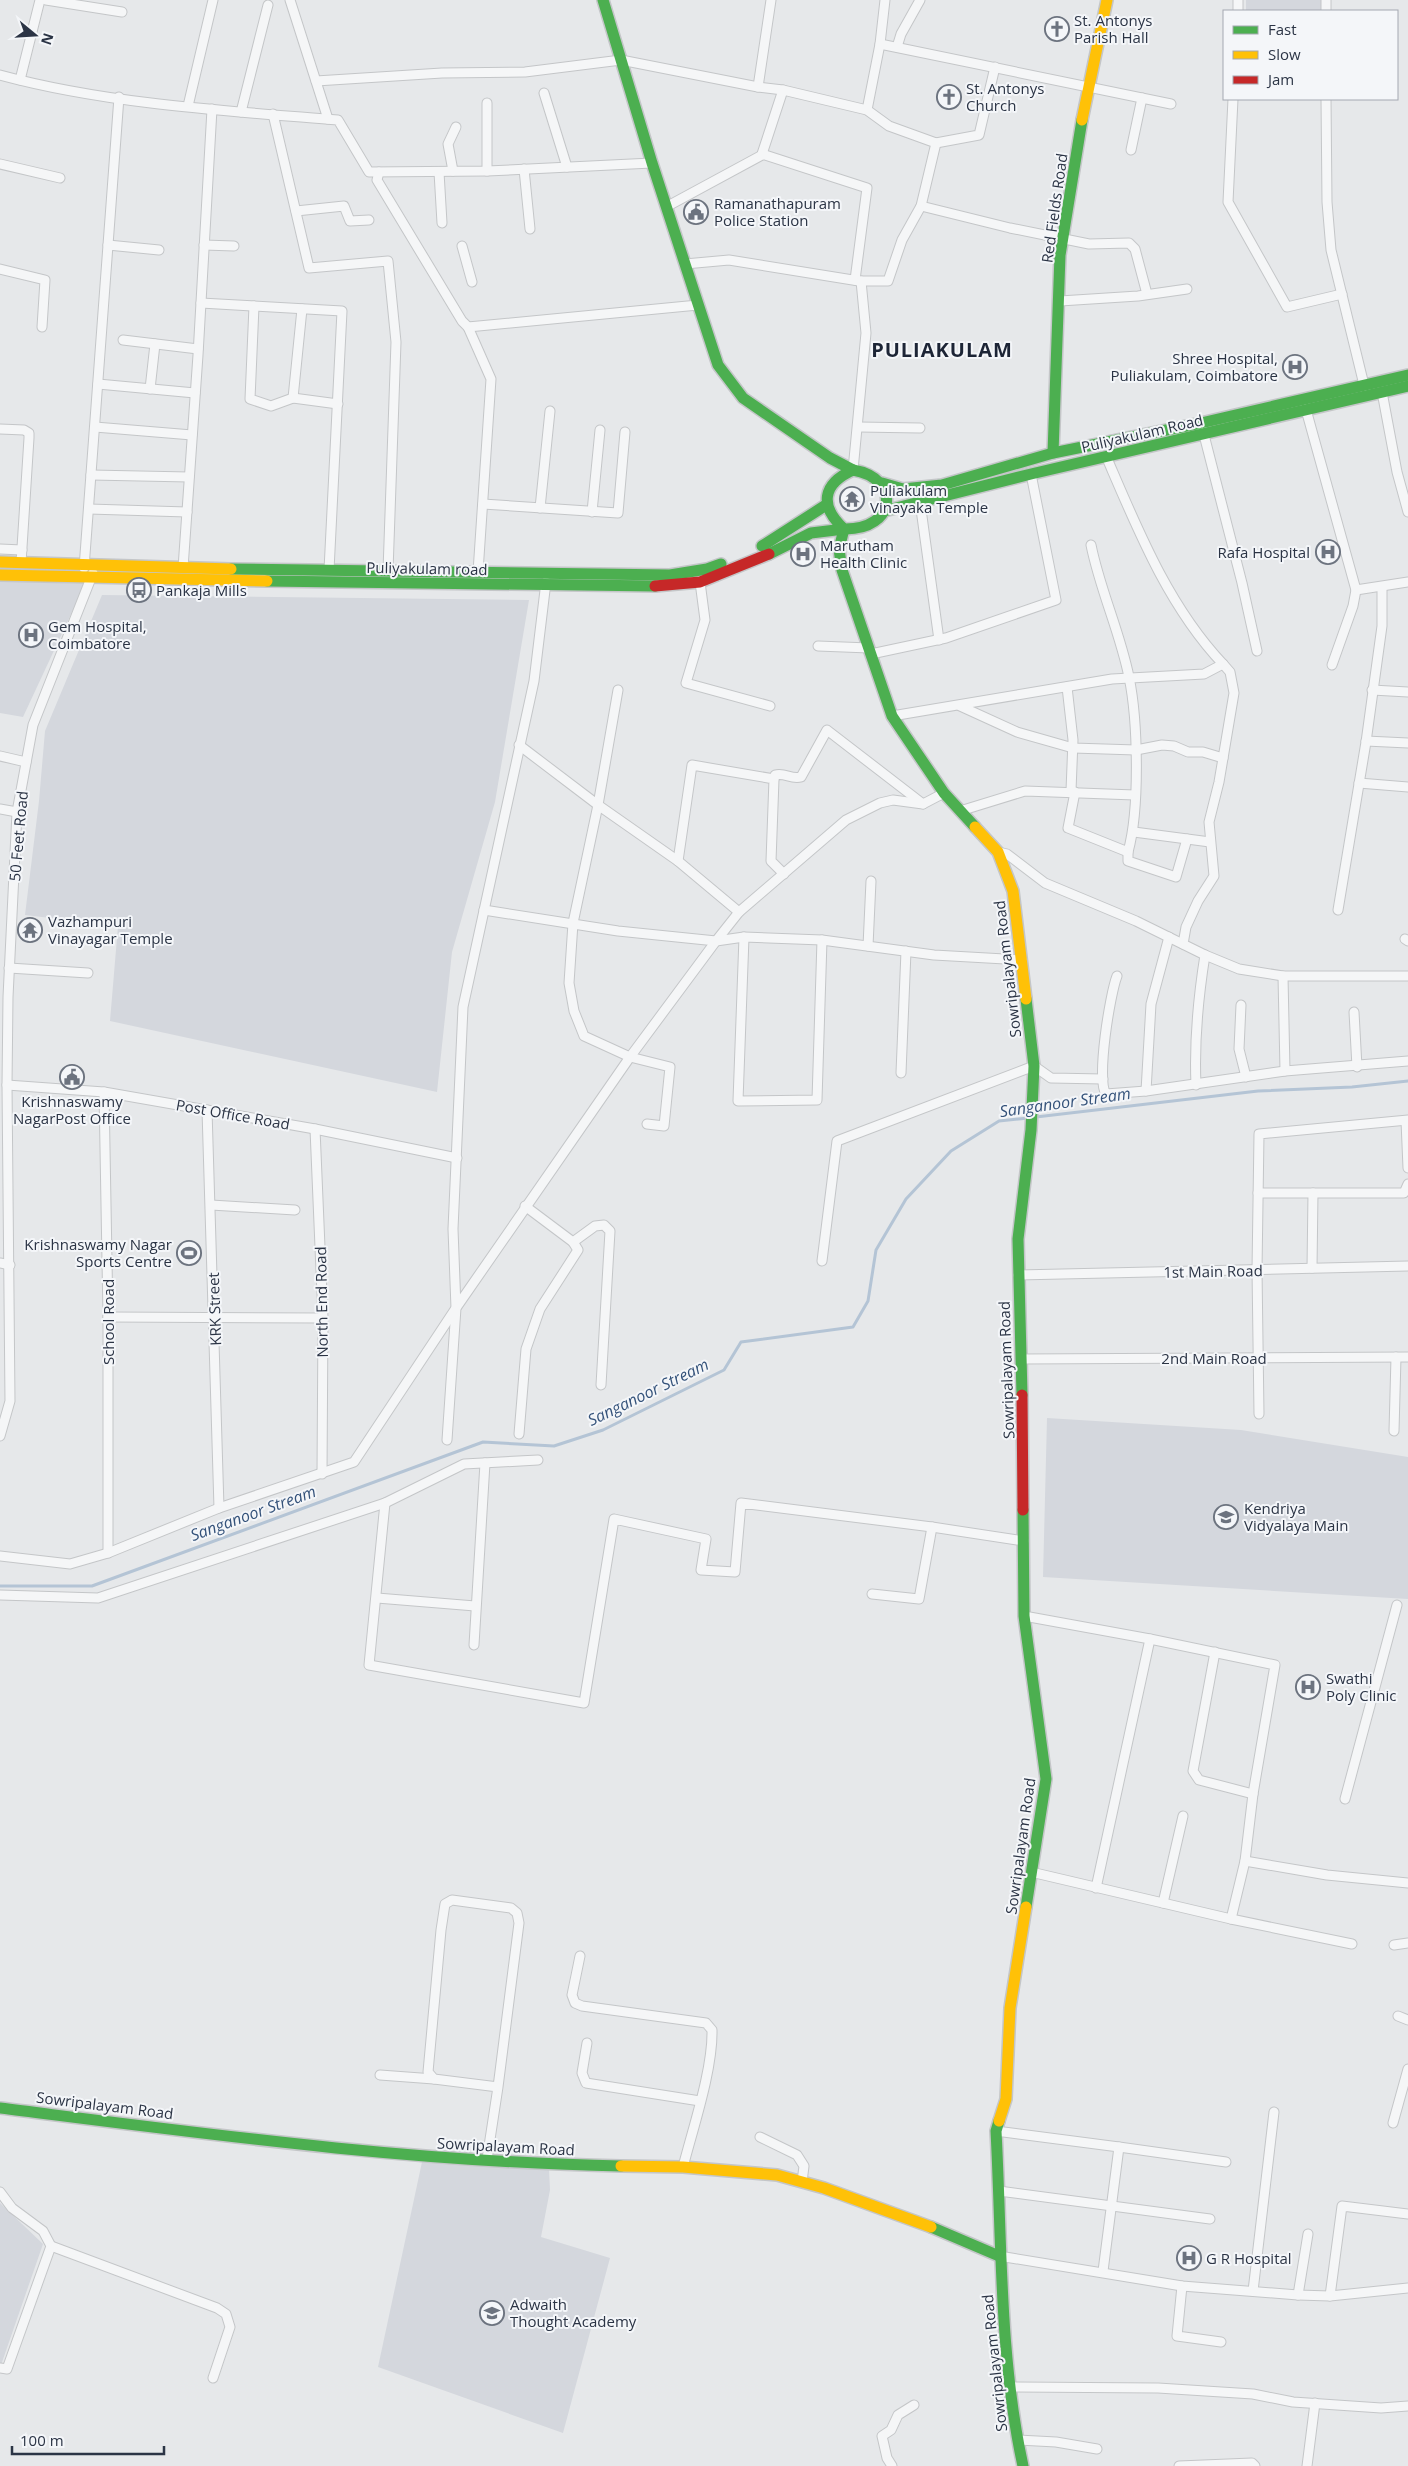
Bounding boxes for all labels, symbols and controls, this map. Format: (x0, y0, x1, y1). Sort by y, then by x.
north arrow (10, 10, 60, 60)
place label: St. Antonys Parish Hall (1074, 10, 1152, 47)
legend (1223, 10, 1398, 100)
church icon: St. Antonys Parish Hall (1044, 16, 1070, 42)
text: Fast (1268, 19, 1297, 39)
text: N (37, 31, 59, 48)
text: Slow (1268, 44, 1301, 64)
text: Jam (1266, 69, 1294, 89)
place label: St. Antonys Church (966, 78, 1044, 115)
church icon: St. Antonys Church (936, 84, 962, 110)
street label: Red Fields Road (1036, 152, 1072, 264)
place label: Ramanathapuram Police Station (714, 193, 841, 230)
public building icon: Ramanathapuram Police Station (683, 199, 709, 225)
district label: PULIAKULAM (871, 336, 1013, 363)
place label: Shree Hospital, Puliakulam, Coimbatore (1110, 348, 1278, 385)
hospital icon: Shree Hospital, Puliakulam, Coimbatore (1282, 354, 1308, 380)
street label: Puliyakulam Road (1079, 409, 1205, 457)
place label: Puliakulam Vinayaka Temple (870, 480, 988, 517)
temple icon: Puliakulam Vinayaka Temple (839, 486, 865, 512)
place label: Marutham Health Clinic (820, 535, 907, 572)
hospital icon: Rafa Hospital (1315, 539, 1341, 565)
hospital icon: Marutham Health Clinic (790, 541, 816, 567)
place label: Rafa Hospital (1217, 542, 1310, 562)
street label: Puliyakulam road (366, 557, 488, 579)
bus stop icon: Pankaja Mills (126, 577, 152, 603)
place label: Pankaja Mills (156, 580, 247, 600)
place label: Gem Hospital, Coimbatore (48, 616, 147, 653)
hospital icon: Gem Hospital, Coimbatore (18, 622, 44, 648)
street label: 50 Feet Road (4, 790, 32, 882)
street label: Sowripalayam Road (989, 899, 1025, 1039)
place label: Vazhampuri Vinayagar Temple (48, 911, 173, 948)
temple icon: Vazhampuri Vinayagar Temple (17, 917, 43, 943)
public building icon: Krishnaswamy NagarPost Office (59, 1064, 85, 1090)
water label: Sanganoor Stream (998, 1082, 1132, 1122)
place label: Krishnaswamy NagarPost Office (13, 1091, 131, 1128)
street label: Post Office Road (174, 1094, 292, 1134)
place label: Krishnaswamy Nagar Sports Centre (24, 1234, 172, 1271)
sports icon: Krishnaswamy Nagar Sports Centre (176, 1240, 202, 1266)
street label: North End Road (310, 1246, 332, 1358)
street label: 1st Main Road (1163, 1260, 1263, 1282)
street label: KRK Street (203, 1272, 225, 1346)
street label: School Road (98, 1279, 118, 1365)
street label: Sowripalayam Road (994, 1301, 1018, 1439)
street label: 2nd Main Road (1161, 1348, 1267, 1368)
water label: Sanganoor Stream (584, 1353, 712, 1431)
water label: Sanganoor Stream (187, 1480, 319, 1546)
place label: Kendriya Vidyalaya Main (1244, 1498, 1348, 1535)
school or university icon: Kendriya Vidyalaya Main (1213, 1504, 1239, 1530)
place label: Swathi Poly Clinic (1326, 1668, 1396, 1705)
hospital icon: Swathi Poly Clinic (1295, 1674, 1321, 1700)
street label: Sowripalayam Road (1001, 1776, 1039, 1916)
street label: Sowripalayam Road (35, 2087, 175, 2123)
street label: Sowripalayam Road (437, 2132, 575, 2160)
hospital icon: G R Hospital (1176, 2245, 1202, 2271)
place label: G R Hospital (1206, 2248, 1292, 2268)
street label: Sowripalayam Road (977, 2293, 1011, 2433)
place label: Adwaith Thought Academy (510, 2294, 637, 2331)
school or university icon: Adwaith Thought Academy (479, 2300, 505, 2326)
scale bar (12, 2424, 165, 2456)
text: 100 m (20, 2430, 64, 2450)

